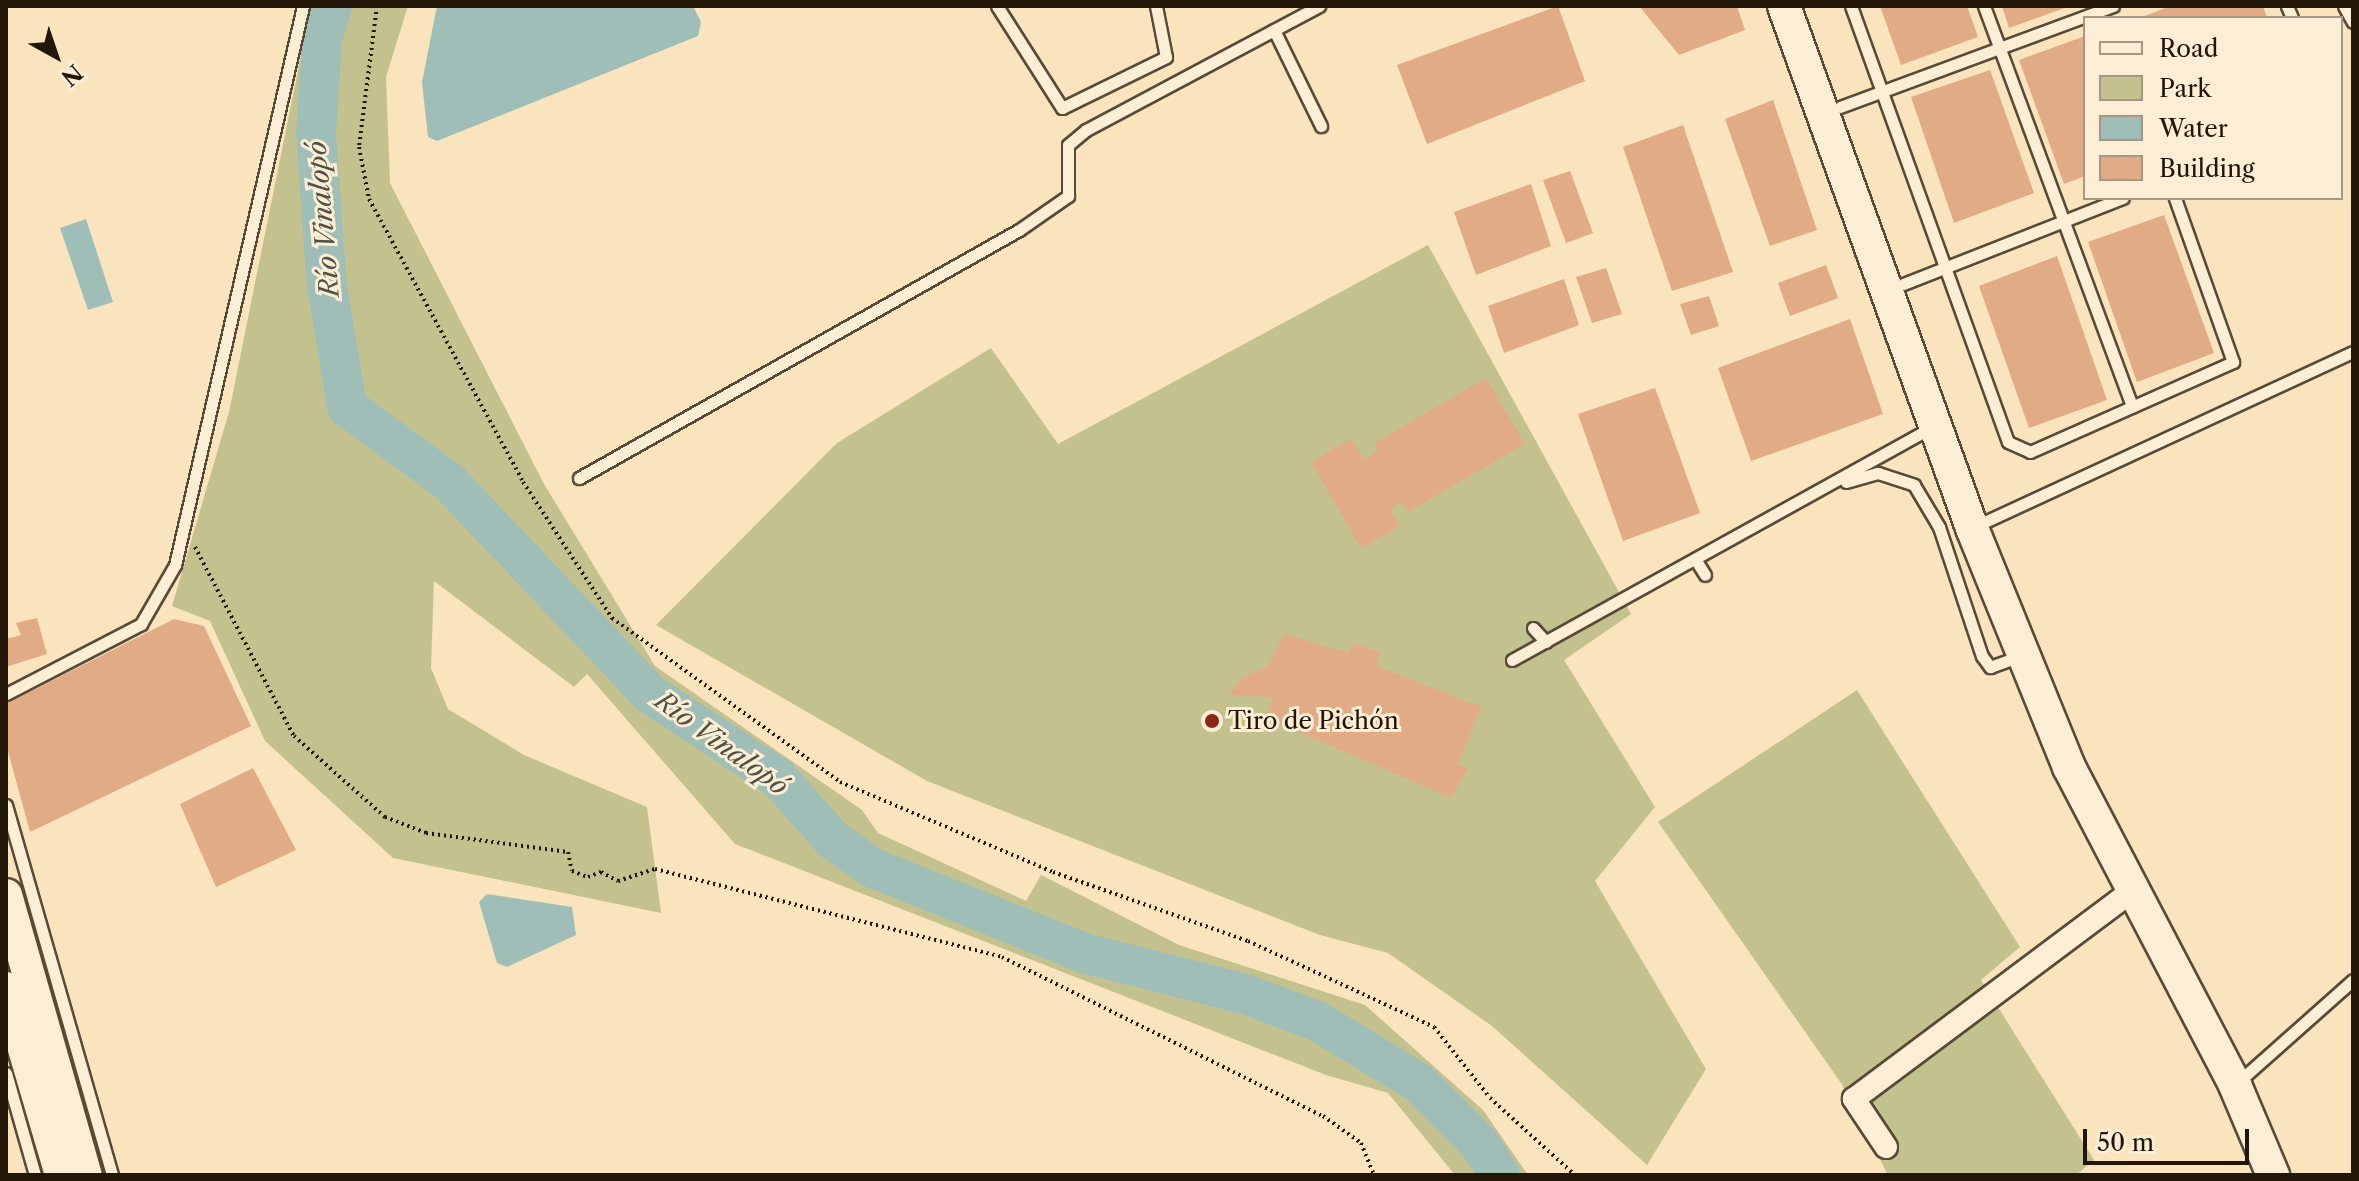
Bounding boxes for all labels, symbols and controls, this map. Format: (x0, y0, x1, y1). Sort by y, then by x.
north arrow (16, 16, 96, 96)
legend (2083, 16, 2343, 200)
text: Road (2159, 34, 2218, 63)
text: N (56, 58, 88, 91)
text: Park (2159, 74, 2211, 103)
text: Water (2159, 114, 2228, 143)
water label: Río Vinalopó (302, 140, 346, 298)
text: Building (2159, 154, 2255, 183)
water label: Río Vinalopó (649, 685, 793, 803)
place label: Tiro de Pichón (1228, 707, 1399, 735)
marker: Tiro de Pichón (1203, 712, 1221, 730)
scale bar (2087, 1113, 2253, 1163)
text: 50 m (2097, 1128, 2154, 1157)

